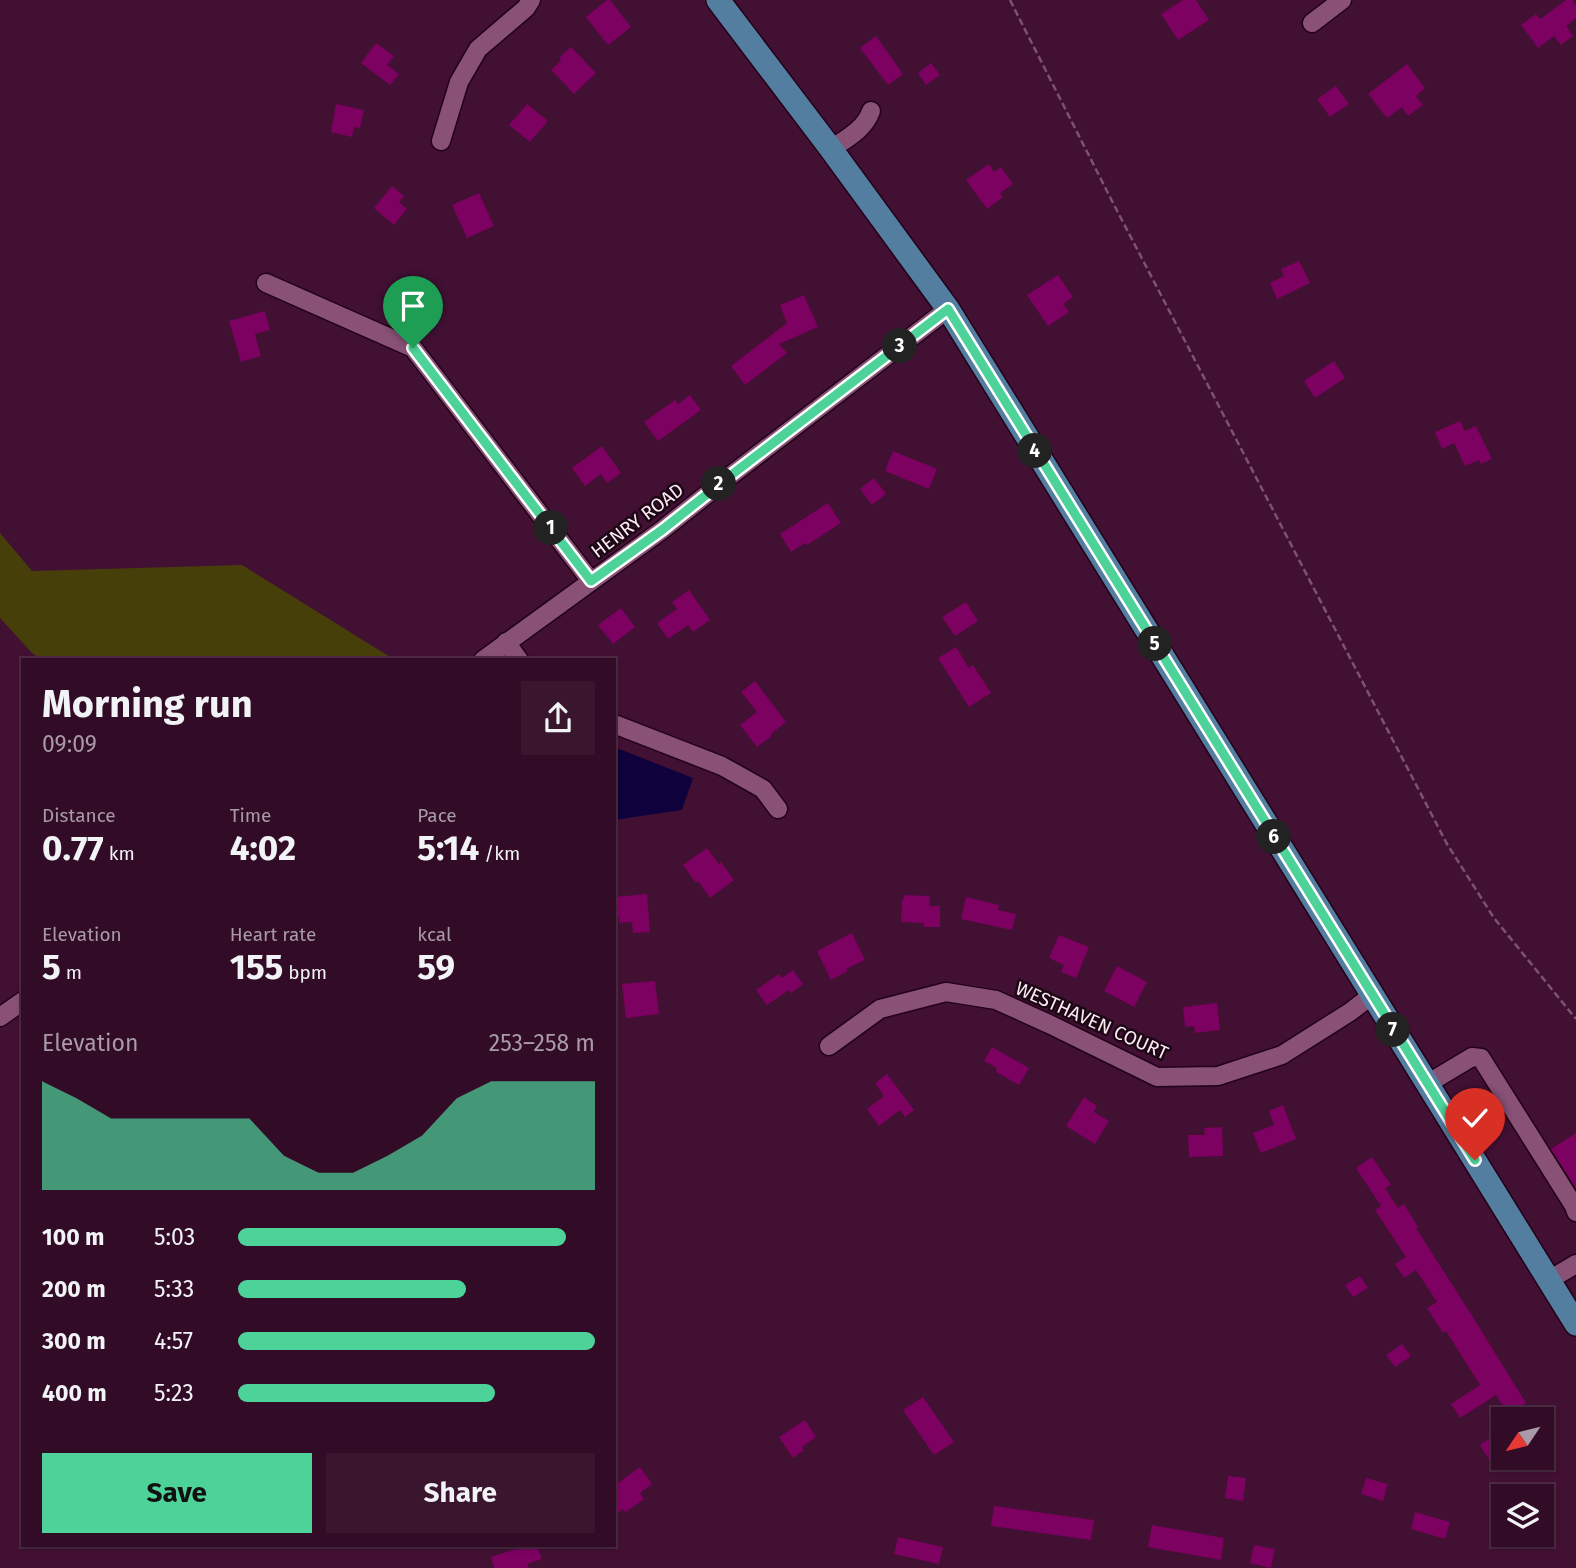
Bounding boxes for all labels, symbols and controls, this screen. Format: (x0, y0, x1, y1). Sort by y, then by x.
pin (383, 276, 443, 348)
icon: arrive (394, 287, 432, 325)
pin: 3 (883, 328, 918, 364)
text: 3 (895, 334, 904, 357)
pin: 4 (1018, 434, 1052, 468)
text: 4 (1029, 439, 1040, 462)
pin: 2 (702, 466, 736, 502)
text: 2 (714, 472, 723, 495)
street label: HENRY ROAD (586, 478, 688, 563)
pin: 1 (534, 510, 568, 546)
text: 1 (546, 516, 555, 539)
pin: 5 (1138, 626, 1172, 662)
text: 5 (1149, 632, 1160, 655)
text: Morning run (42, 681, 253, 727)
button: share (521, 681, 595, 755)
text: 09:09 (42, 730, 97, 758)
text: Distance (42, 804, 116, 827)
text: Time (230, 804, 271, 827)
text: Pace (417, 804, 457, 827)
pin: 6 (1256, 820, 1292, 854)
text: 6 (1268, 825, 1279, 848)
text: 0.77 (42, 827, 104, 869)
text: 4:02 (230, 827, 296, 869)
text: 5:14 (417, 827, 479, 869)
text: km (104, 842, 135, 865)
text: /km (479, 842, 520, 865)
text: Elevation (42, 923, 122, 946)
text: Heart rate (230, 923, 316, 946)
text: kcal (417, 923, 452, 946)
text: 5 (42, 946, 61, 988)
text: 155 (230, 946, 283, 988)
text: 59 (417, 946, 455, 988)
text: m (61, 961, 82, 984)
text: bpm (283, 961, 327, 984)
street label: WESTHAVEN COURT (1012, 976, 1172, 1065)
pin: 7 (1376, 1012, 1410, 1048)
text: 7 (1388, 1018, 1397, 1041)
text: Elevation (42, 1029, 138, 1057)
text: 253–258 m (489, 1029, 595, 1057)
pin (1445, 1088, 1505, 1160)
icon: check (1456, 1099, 1494, 1137)
text: 100 m (42, 1223, 104, 1251)
text: 5:03 (154, 1223, 195, 1251)
text: 200 m (42, 1275, 106, 1303)
text: 5:33 (154, 1275, 194, 1303)
text: 300 m (42, 1327, 106, 1355)
text: 4:57 (154, 1327, 193, 1355)
text: 400 m (42, 1379, 107, 1407)
text: 5:23 (154, 1379, 194, 1407)
north arrow (1491, 1407, 1554, 1470)
map controls (1491, 1407, 1554, 1547)
button: Save (42, 1453, 312, 1533)
button: Share (326, 1453, 595, 1533)
button: layers (1491, 1484, 1554, 1547)

